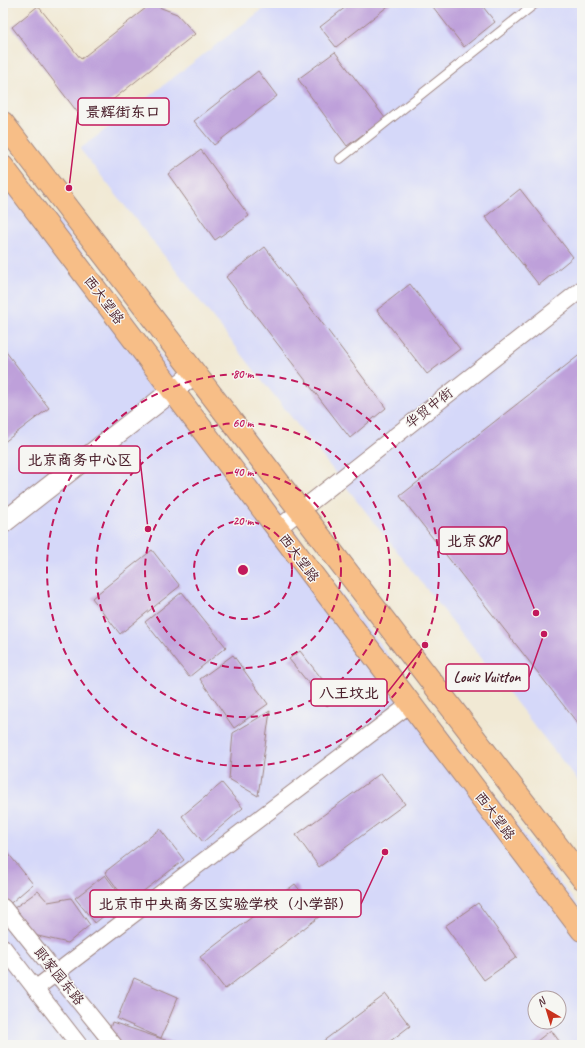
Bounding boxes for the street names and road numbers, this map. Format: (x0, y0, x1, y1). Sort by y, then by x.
street label: 西大望路 (80, 273, 128, 327)
street label: 华贸中街 (402, 384, 456, 432)
street label: 西大望路 (275, 531, 323, 585)
street label: 西大望路 (471, 789, 519, 843)
street label: 郎家园东路 (30, 943, 88, 1009)

